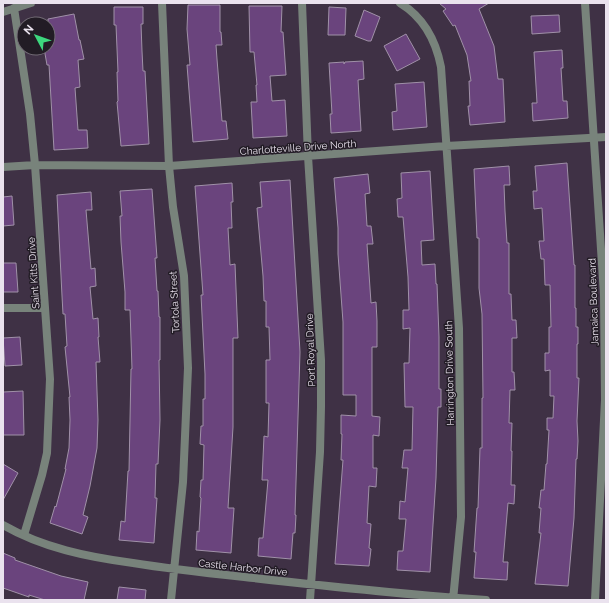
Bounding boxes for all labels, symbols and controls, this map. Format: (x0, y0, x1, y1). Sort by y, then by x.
north arrow (16, 16, 56, 56)
text: N (21, 22, 36, 37)
street label: Charlotteville Drive North (239, 138, 357, 157)
street label: Saint Kitts Drive (25, 237, 41, 309)
street label: Jamaica Boulevard (586, 258, 601, 346)
street label: Tortola Street (167, 270, 182, 333)
street label: Port Royal Drive (304, 313, 317, 387)
street label: Harrington Drive South (443, 320, 456, 426)
street label: Castle Harbor Drive (198, 557, 288, 578)

